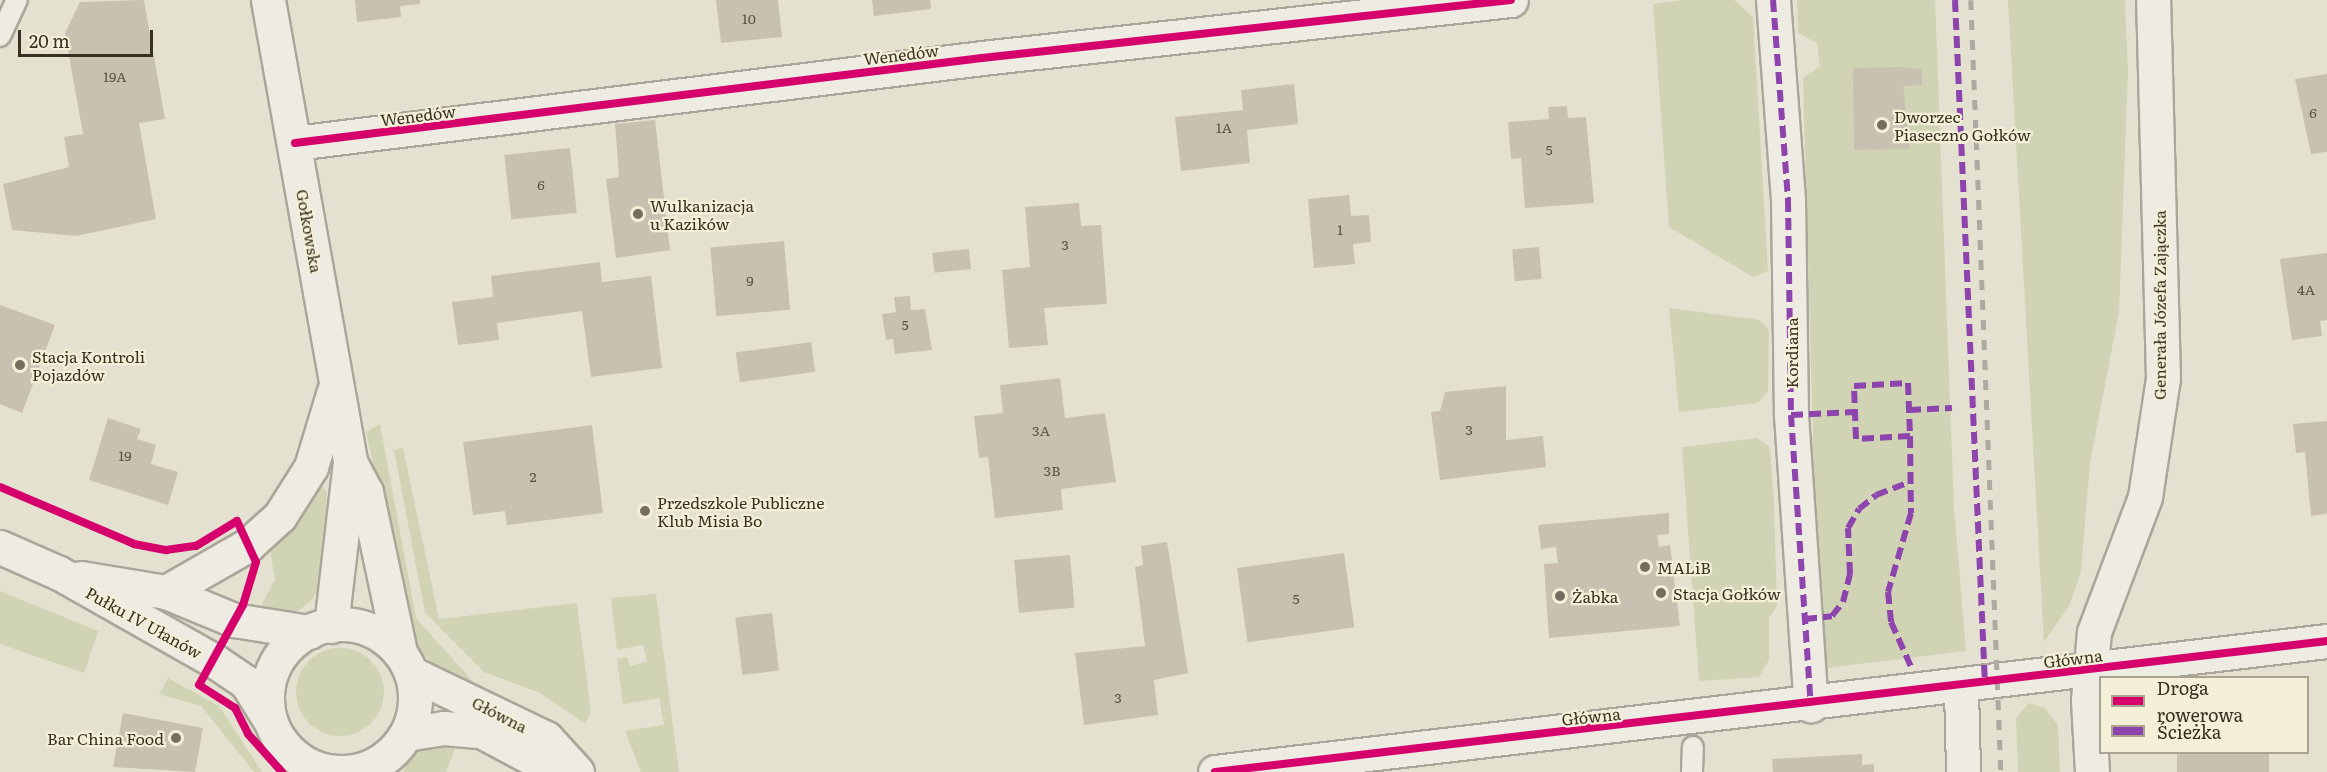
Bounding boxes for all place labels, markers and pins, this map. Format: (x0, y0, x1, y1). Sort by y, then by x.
place label: Dworzec Piaseczno Gołków (1894, 106, 2031, 144)
marker: Dworzec Piaseczno Gołków (1875, 118, 1889, 132)
place label: Wulkanizacja u Kazików (650, 195, 754, 233)
marker: Wulkanizacja u Kazików (631, 207, 645, 221)
place label: Stacja Kontroli Pojazdów (32, 346, 145, 384)
marker: Stacja Kontroli Pojazdów (13, 358, 27, 372)
place label: Przedszkole Publiczne Klub Misia Bo (657, 492, 825, 530)
marker: Przedszkole Publiczne Klub Misia Bo (638, 504, 652, 518)
place label: MALiB (1657, 557, 1711, 577)
marker: MALiB (1638, 560, 1652, 574)
place label: Stacja Gołków (1673, 583, 1781, 603)
place label: Żabka (1572, 586, 1618, 606)
marker: Stacja Gołków (1654, 586, 1668, 600)
marker: Żabka (1553, 589, 1567, 603)
place label: Bar China Food (47, 728, 164, 748)
marker: Bar China Food (169, 731, 183, 745)

